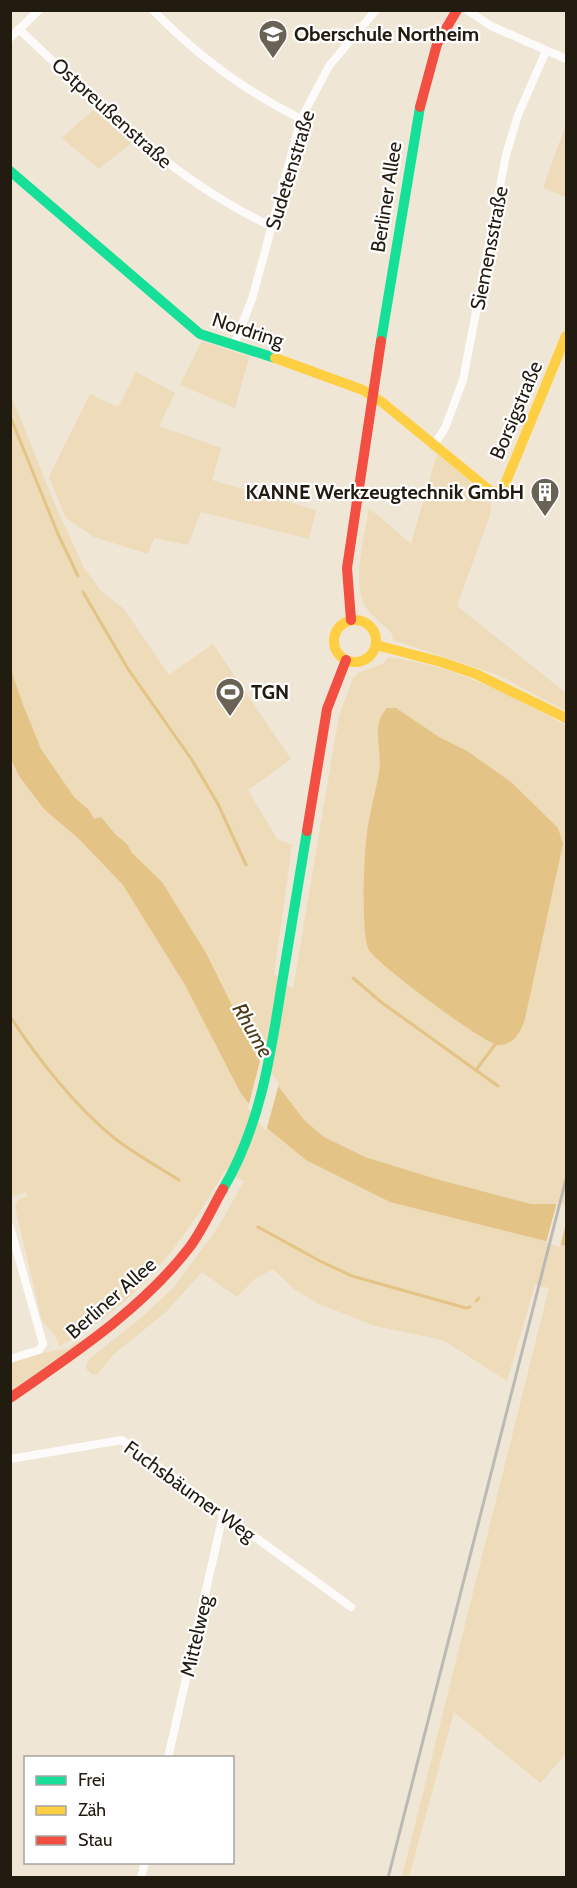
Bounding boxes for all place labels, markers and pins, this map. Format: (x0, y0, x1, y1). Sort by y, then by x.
school or university icon: Oberschule Northeim (257, 18, 289, 60)
place label: Oberschule Northeim (294, 22, 479, 46)
building icon: KANNE Werkzeugtechnik GmbH (529, 476, 561, 518)
place label: KANNE Werkzeugtechnik GmbH (246, 480, 524, 504)
sports icon: TGN (214, 676, 246, 718)
place label: TGN (251, 680, 289, 704)

